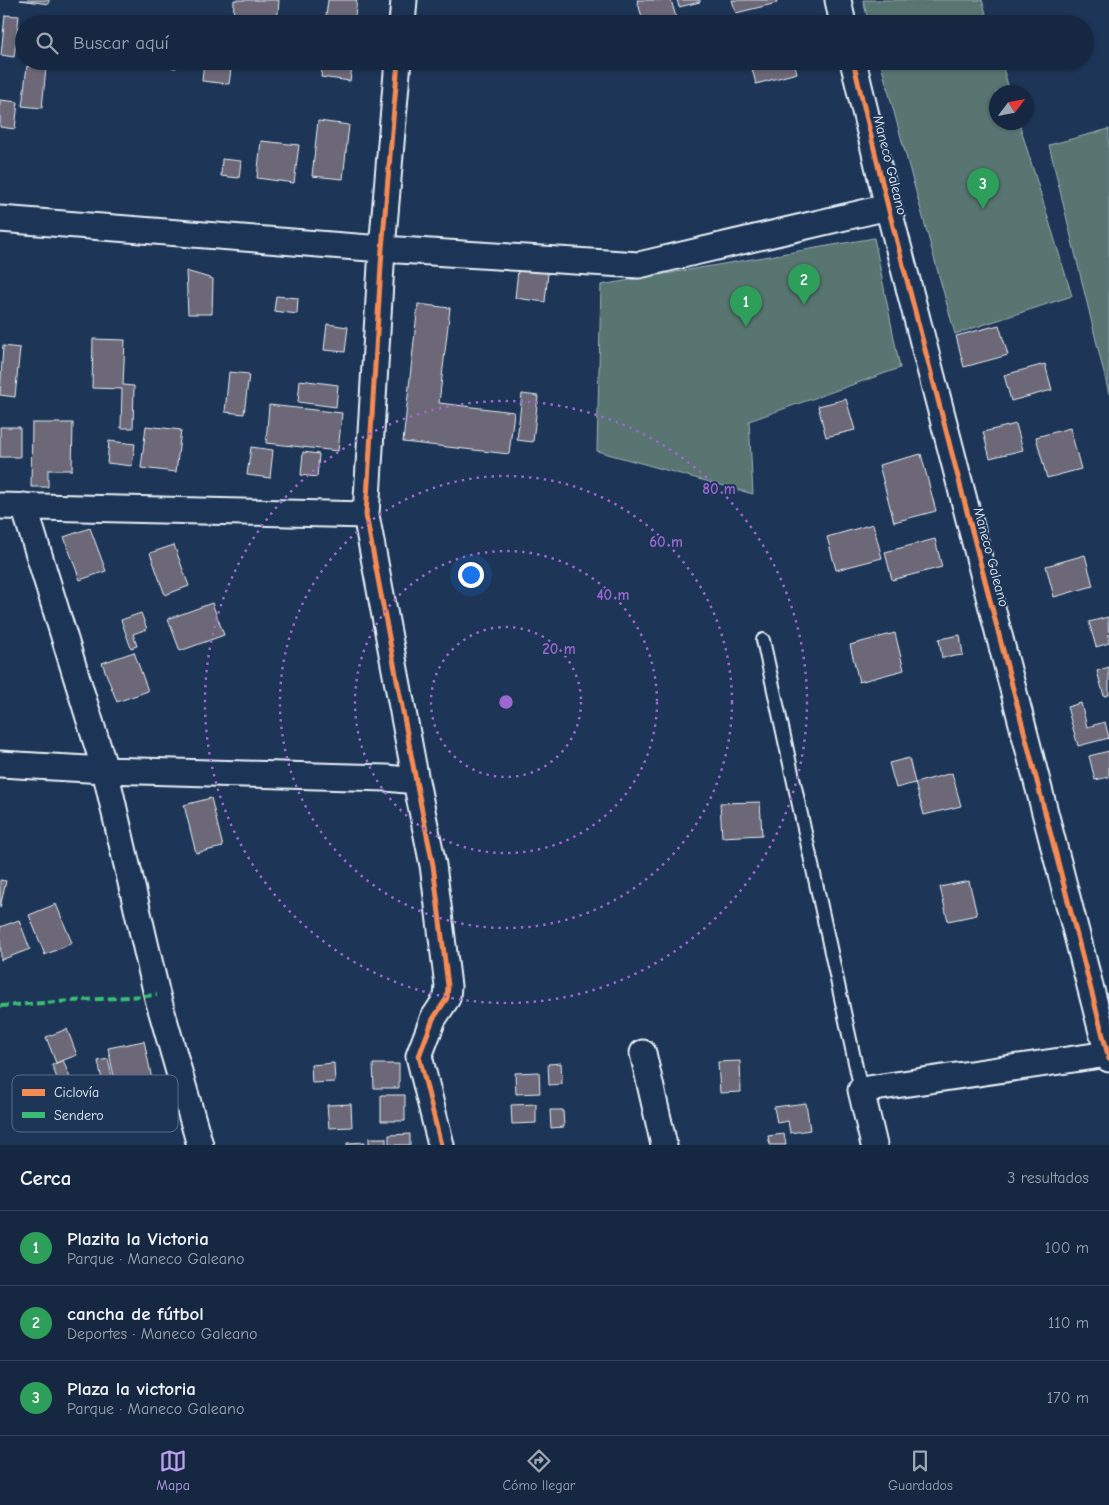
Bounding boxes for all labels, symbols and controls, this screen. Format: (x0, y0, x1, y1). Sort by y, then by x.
search box (15, 15, 1094, 70)
icon: search (33, 29, 61, 57)
text: Buscar aquí (73, 32, 169, 54)
north arrow (989, 85, 1034, 130)
street label: Maneco Galeano (869, 113, 911, 217)
pin: 3 (967, 168, 999, 209)
pin: 2 (788, 264, 820, 305)
pin: 1 (730, 286, 762, 327)
text: 80 m (702, 480, 736, 498)
street label: Maneco Galeano (970, 505, 1012, 609)
text: 60 m (649, 533, 683, 551)
your location (458, 562, 484, 588)
text: 40 m (597, 586, 630, 604)
text: 20 m (542, 640, 576, 658)
centre of rings (497, 693, 515, 711)
legend (12, 1075, 178, 1132)
text: Ciclovía (54, 1084, 99, 1101)
text: Sendero (54, 1107, 104, 1124)
text: Cerca (20, 1166, 71, 1190)
text: 3 resultados (1007, 1169, 1089, 1187)
text: Plazita la Victoria (67, 1228, 209, 1250)
text: 1 (33, 1239, 39, 1257)
text: 100 m (1045, 1239, 1089, 1257)
text: Parque · Maneco Galeano (67, 1250, 244, 1268)
text: cancha de fútbol (67, 1303, 204, 1325)
text: 2 (32, 1314, 40, 1332)
text: 110 m (1048, 1314, 1089, 1332)
text: Deportes · Maneco Galeano (67, 1325, 258, 1343)
text: Plaza la victoria (67, 1378, 196, 1400)
text: 3 (32, 1389, 40, 1407)
text: 170 m (1047, 1389, 1089, 1407)
text: Parque · Maneco Galeano (67, 1400, 244, 1418)
tab: Mapa (156, 1447, 190, 1494)
tab: Cómo llegar (502, 1447, 575, 1494)
tab: Guardados (888, 1447, 953, 1494)

